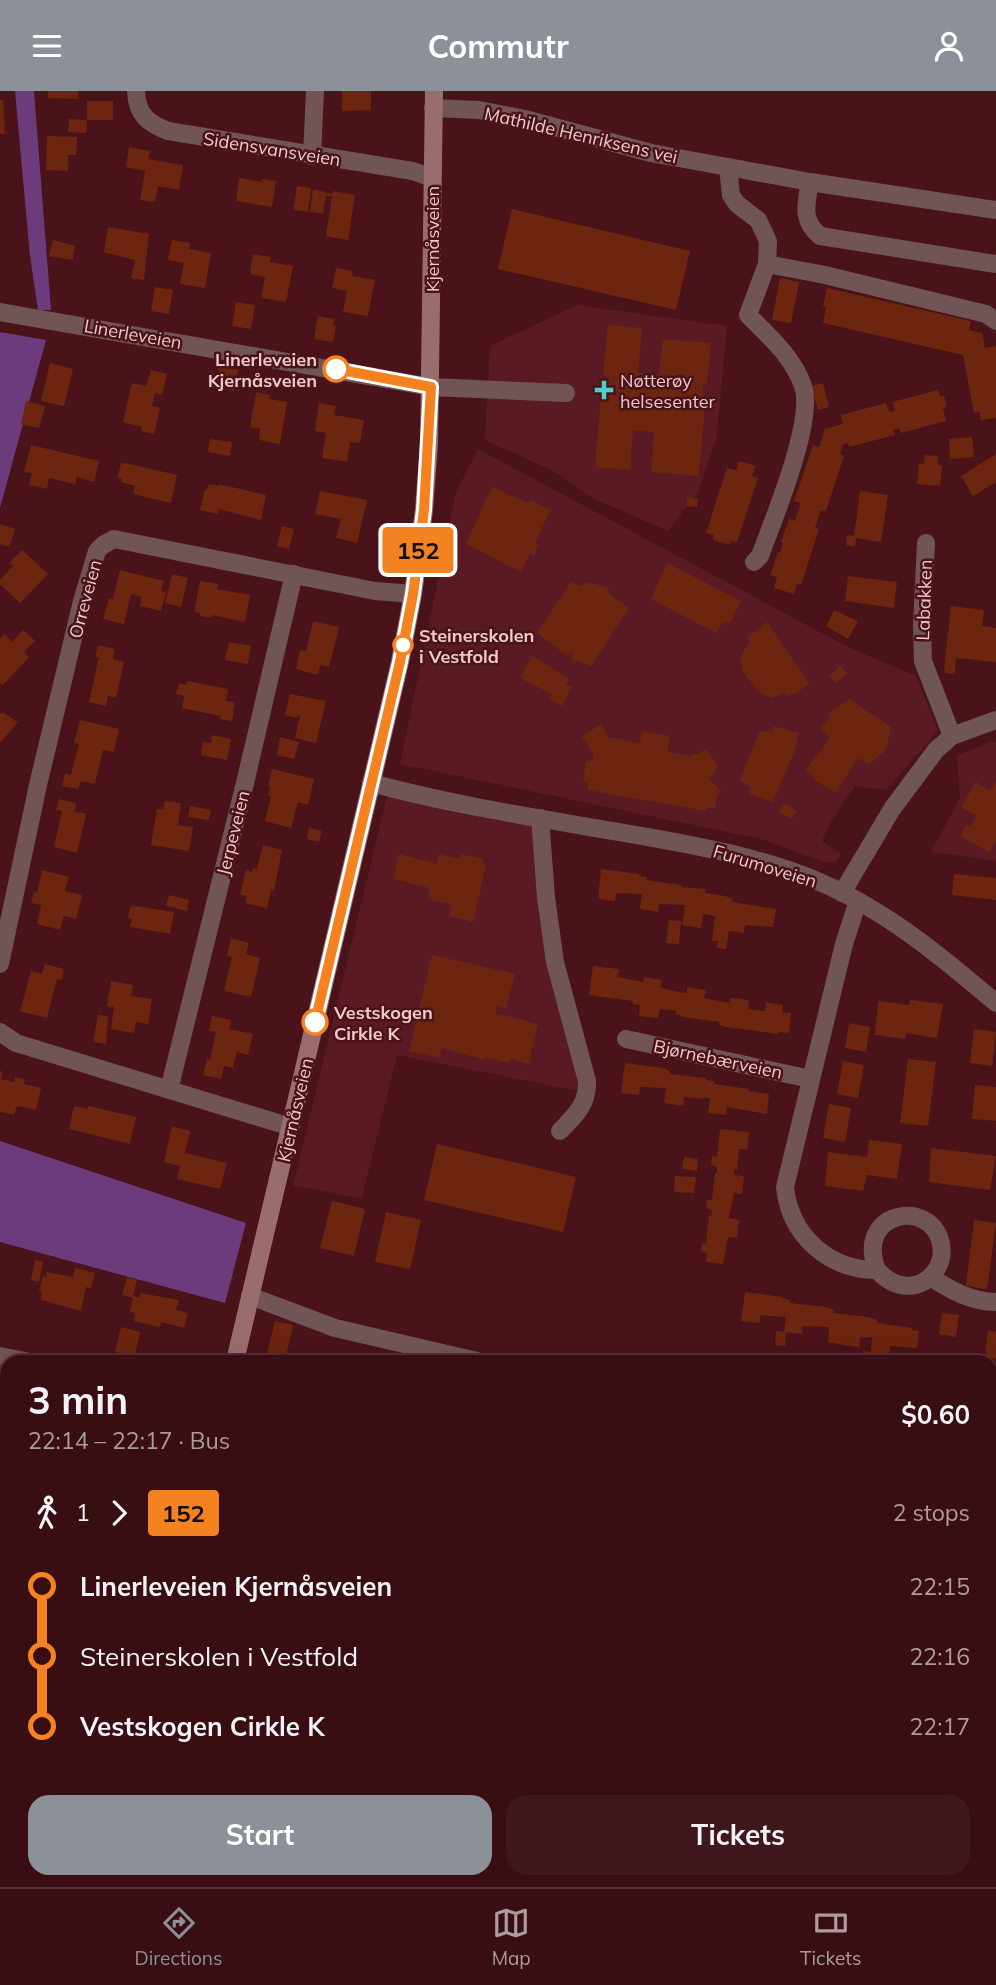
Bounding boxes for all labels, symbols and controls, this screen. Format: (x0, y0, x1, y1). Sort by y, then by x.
text: Commutr (427, 26, 569, 66)
icon: menu (28, 27, 66, 65)
icon: person (930, 27, 968, 65)
street label: Mathilde Henriksens vei (482, 102, 680, 168)
street label: Sidensvansveien (202, 127, 342, 171)
street label: Kjernåsveien (421, 186, 444, 292)
street label: Linerleveien (82, 314, 184, 354)
place label: Linerleveien Kjernåsveien (208, 348, 317, 392)
marker: Linerleveien Kjernåsveien (323, 356, 349, 382)
place label: Nøtterøy helsesenter (620, 369, 716, 413)
marker: Nøtterøy helsesenter (594, 380, 614, 400)
line badge: 152 (378, 527, 458, 573)
text: 152 (396, 535, 440, 565)
street label: Orreveien (63, 557, 107, 641)
street label: Labakken (911, 559, 937, 641)
place label: Steinerskolen i Vestfold (419, 624, 534, 668)
marker: Steinerskolen i Vestfold (393, 635, 413, 655)
street label: Jerpeveien (211, 788, 255, 878)
street label: Furumoveien (710, 839, 820, 893)
place label: Vestskogen Cirkle K (333, 1001, 433, 1045)
marker: Vestskogen Cirkle K (302, 1009, 328, 1035)
street label: Bjørnebærveien (651, 1034, 785, 1084)
street label: Kjernåsveien (272, 1056, 318, 1164)
text: 3 min (28, 1376, 128, 1424)
text: $0.60 (901, 1398, 970, 1431)
text: 22:14 – 22:17 · Bus (28, 1426, 230, 1455)
icon: walk (28, 1494, 66, 1532)
icon: forward (100, 1494, 138, 1532)
text: 1 (76, 1498, 90, 1527)
text: 152 (162, 1498, 205, 1528)
text: 2 stops (893, 1498, 970, 1527)
text: Linerleveien Kjernåsveien (80, 1570, 392, 1603)
text: 22:15 (910, 1572, 970, 1601)
text: Steinerskolen i Vestfold (80, 1640, 358, 1673)
text: 22:16 (910, 1642, 970, 1671)
text: Vestskogen Cirkle K (80, 1710, 324, 1743)
text: 22:17 (910, 1712, 970, 1741)
button: Start (28, 1795, 492, 1875)
button: Tickets (506, 1795, 970, 1875)
tab: Directions (135, 1904, 222, 1970)
tab: Map (492, 1904, 531, 1970)
tab: Tickets (800, 1904, 861, 1970)

